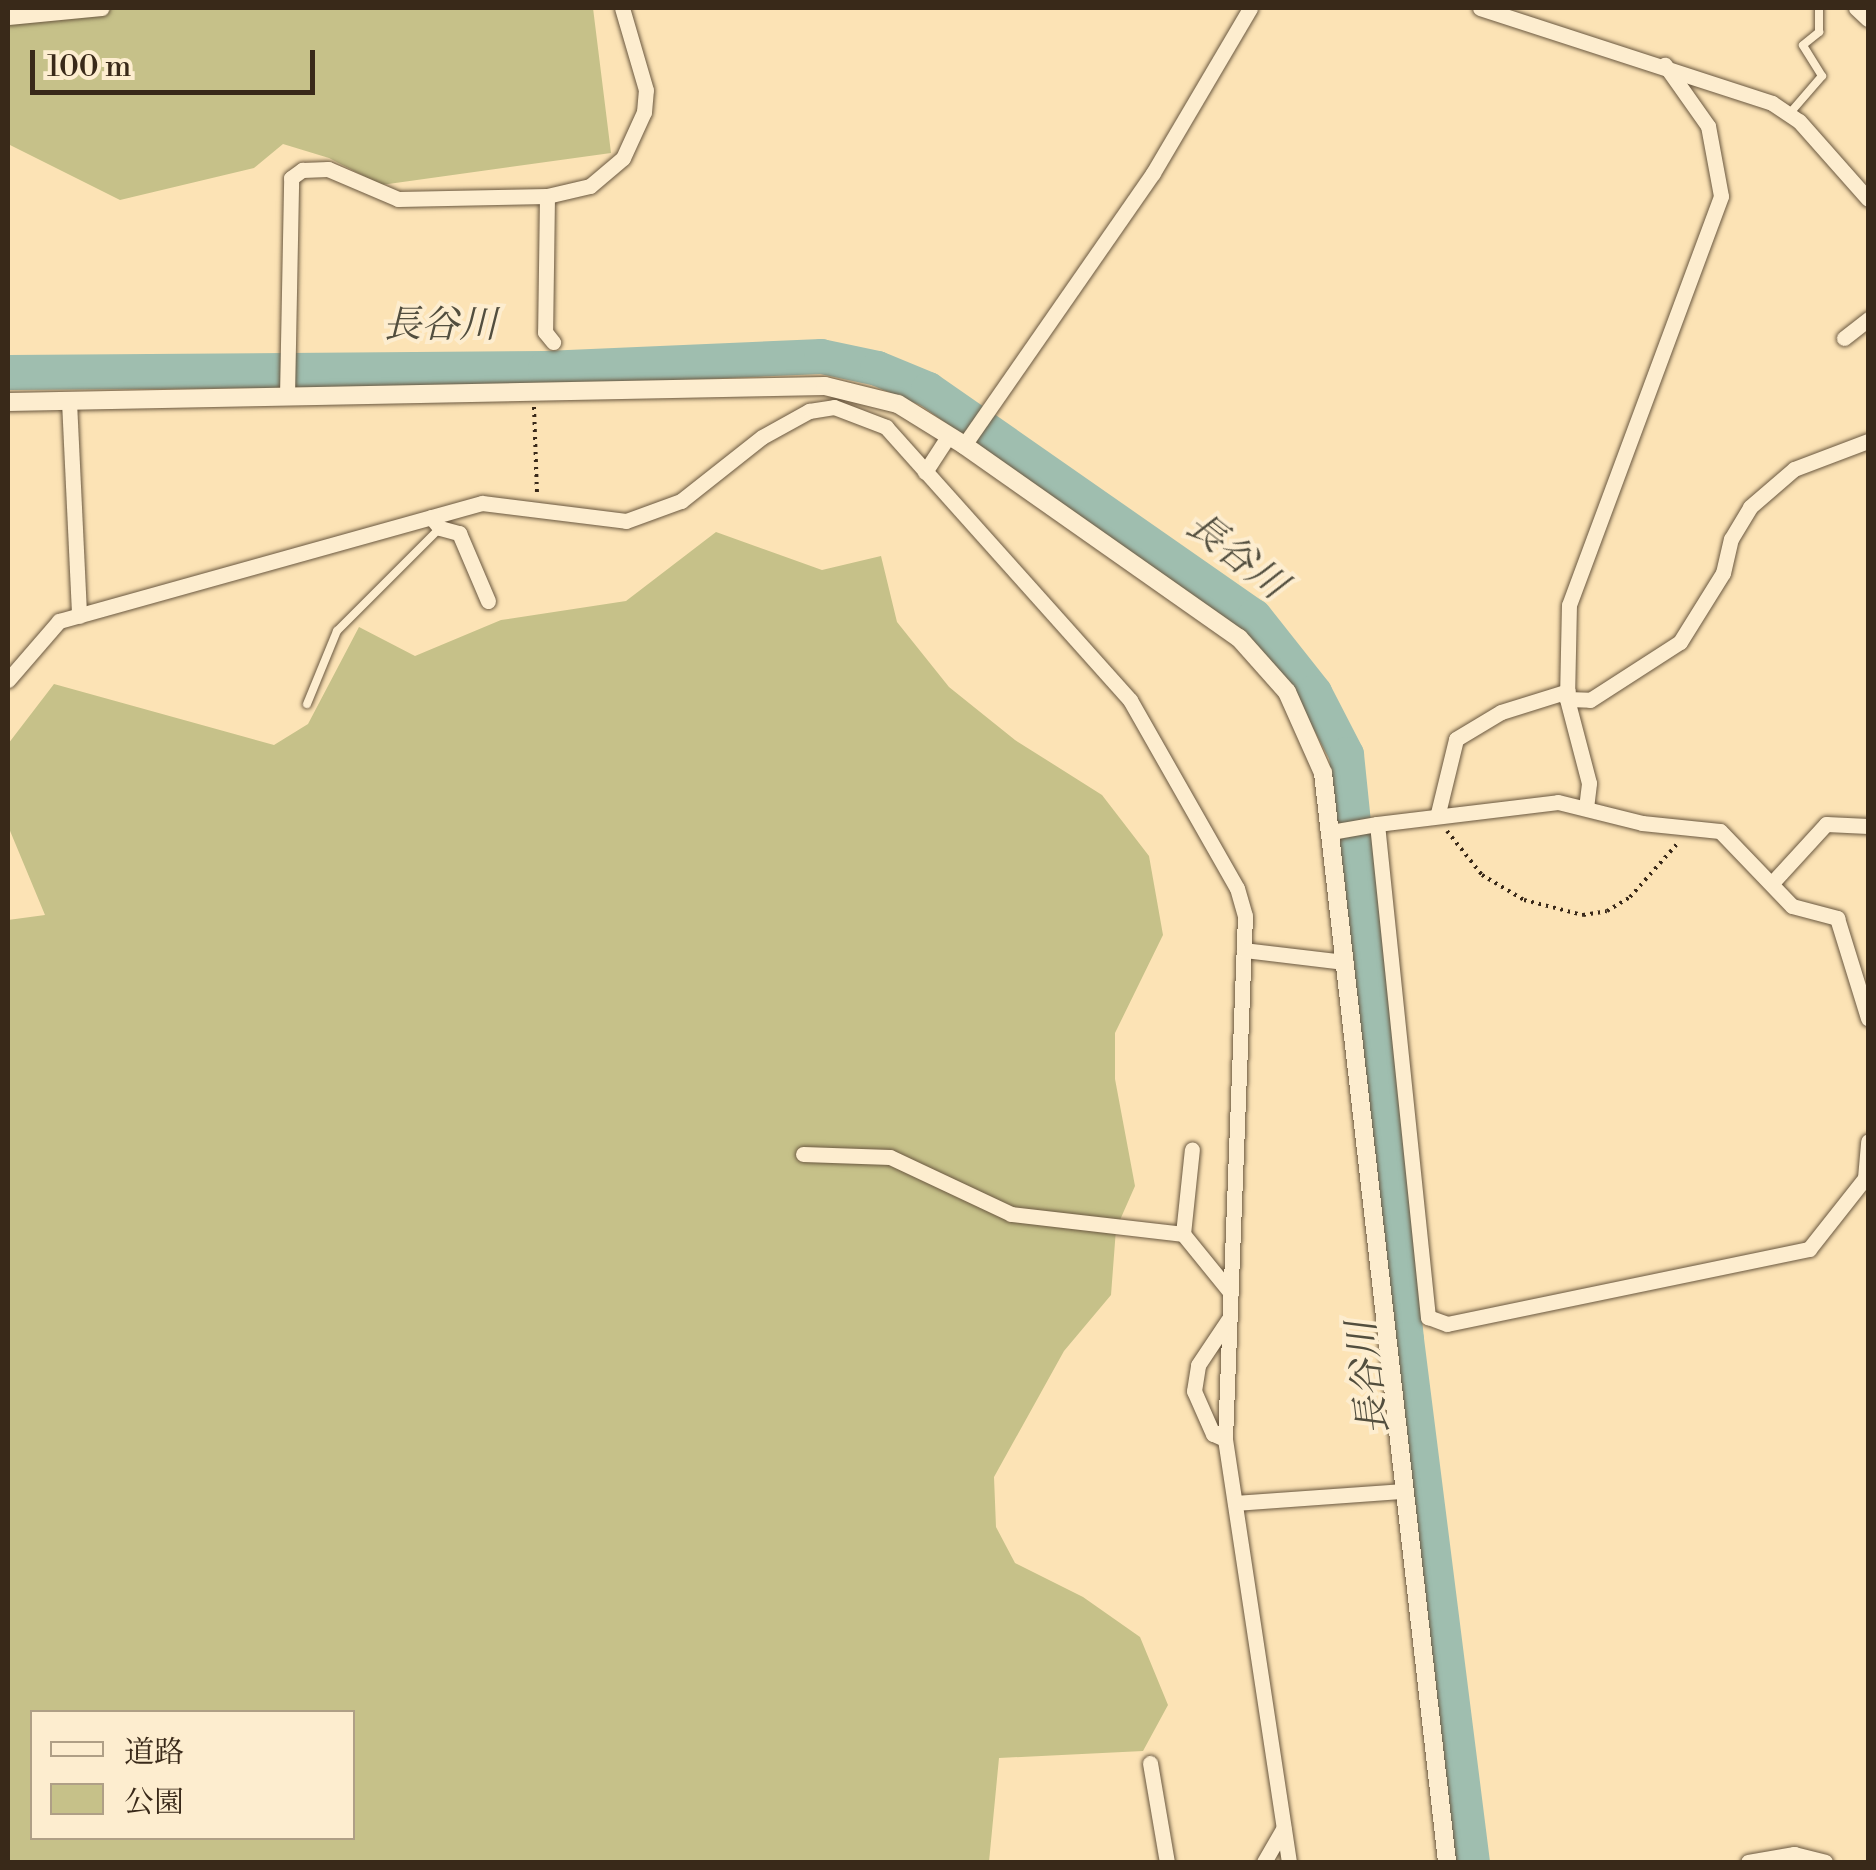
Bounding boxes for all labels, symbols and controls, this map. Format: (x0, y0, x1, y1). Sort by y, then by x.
scale bar (35, 30, 320, 92)
text: 100 m (47, 48, 131, 86)
water label: 長谷川 (383, 303, 497, 349)
water label: 長谷川 (1177, 503, 1295, 609)
water label: 長谷川 (1339, 1319, 1399, 1437)
legend (30, 1710, 355, 1840)
text: 道路 (124, 1734, 184, 1772)
text: 公園 (124, 1784, 184, 1822)

